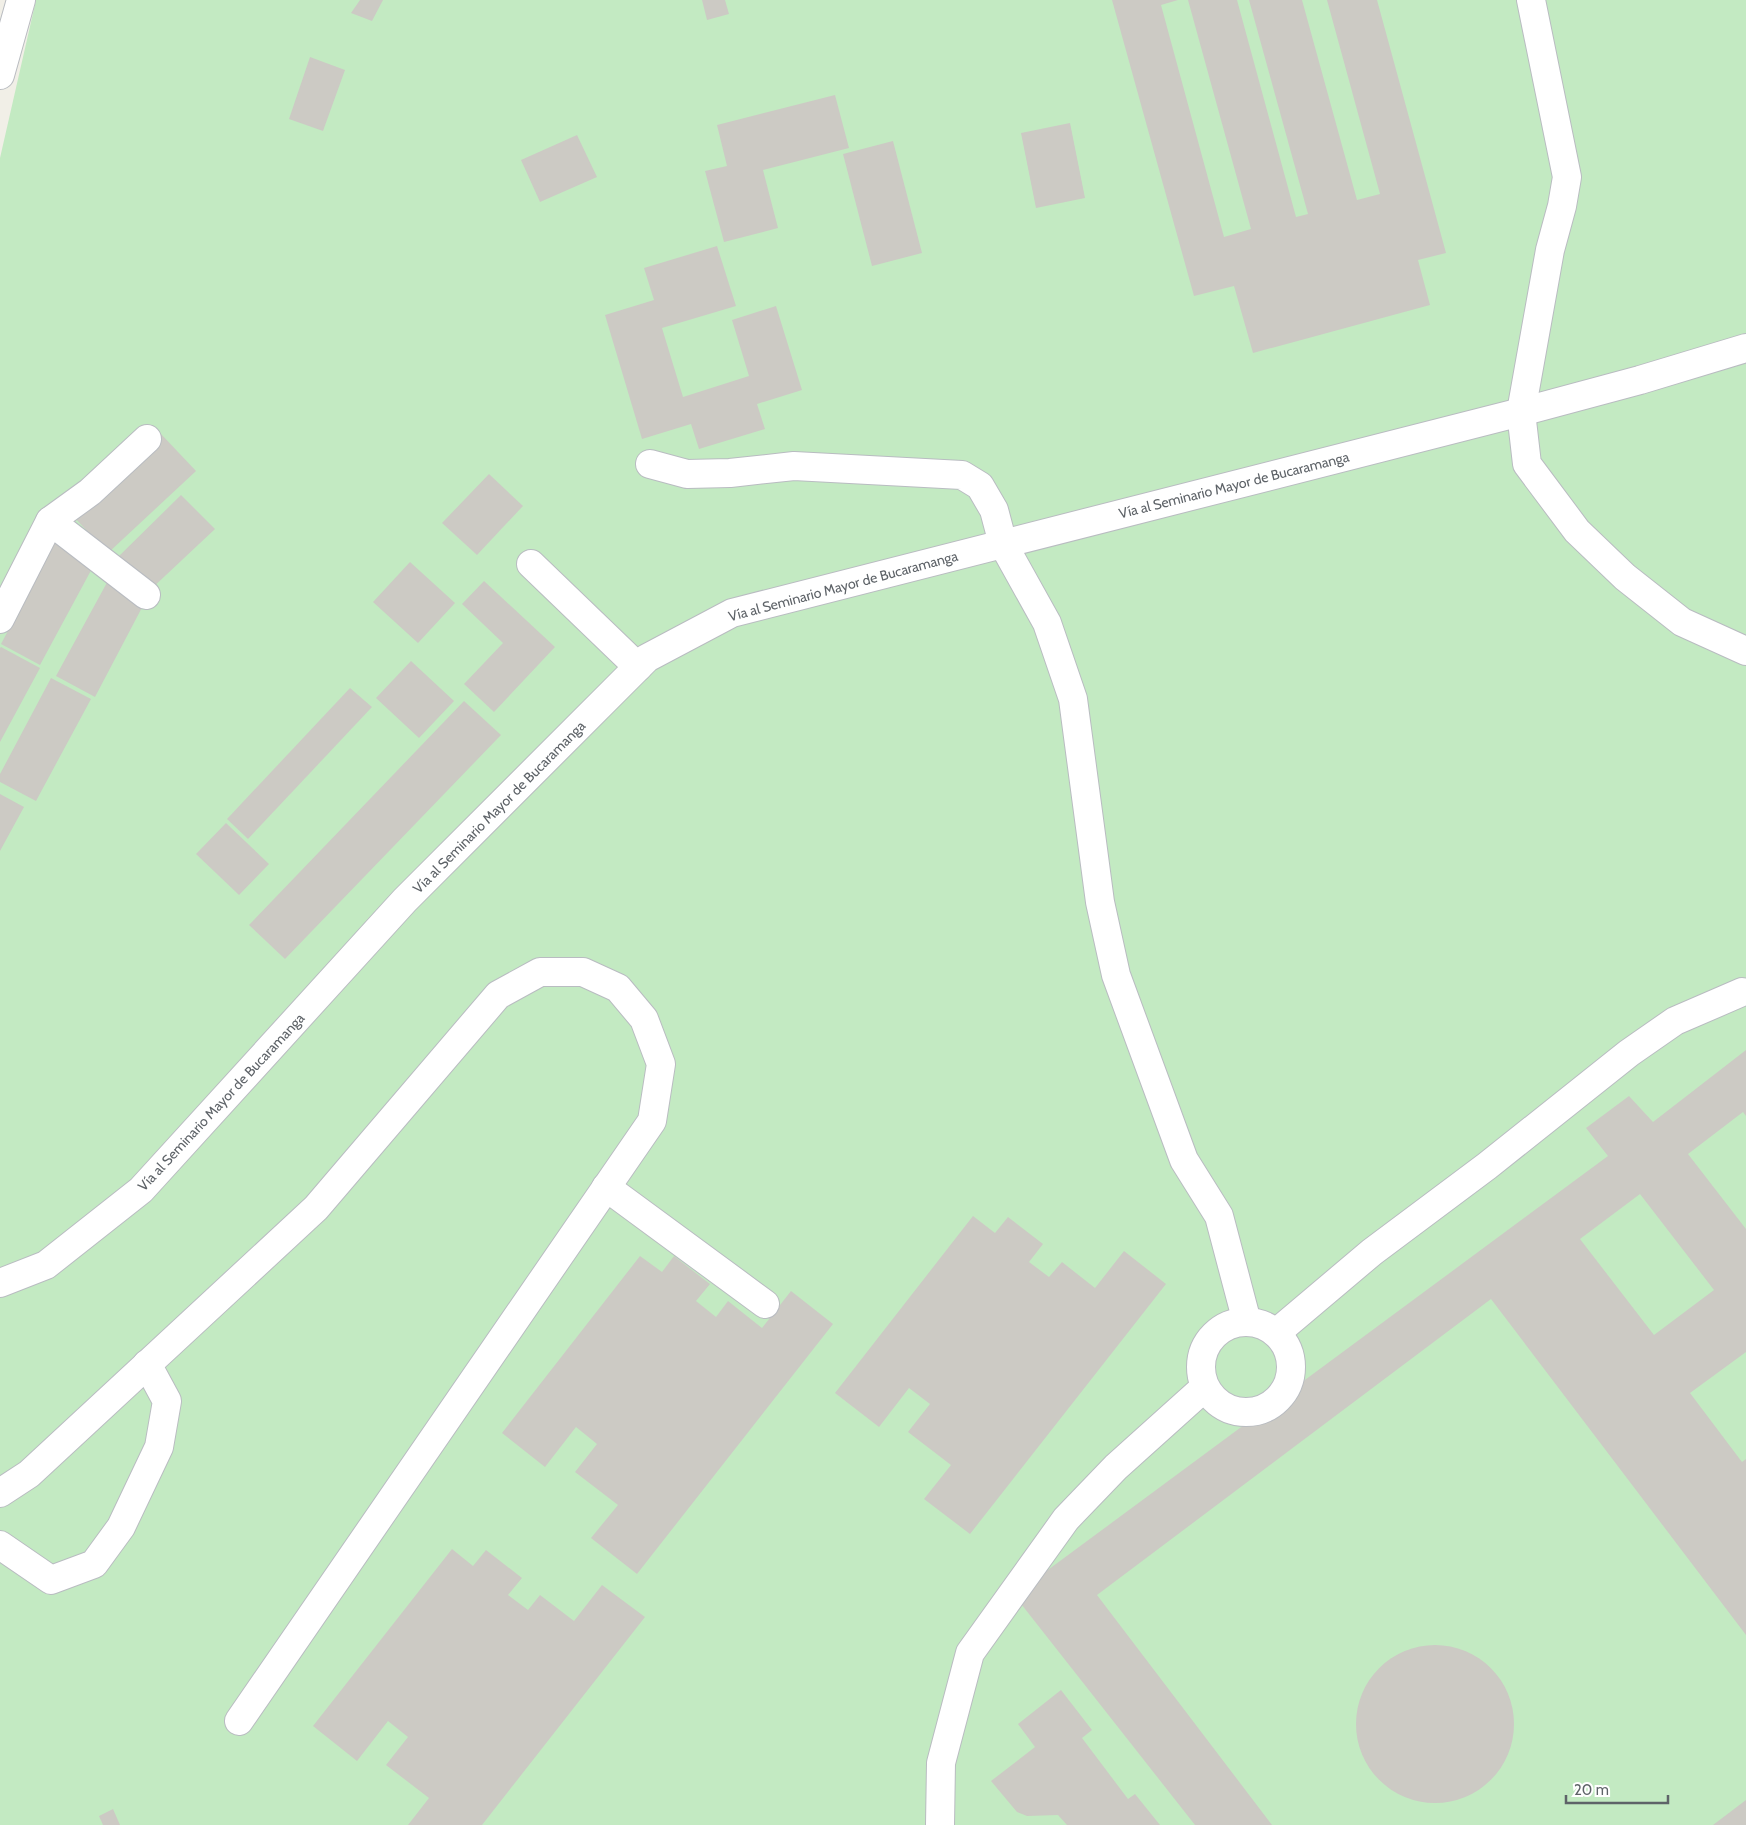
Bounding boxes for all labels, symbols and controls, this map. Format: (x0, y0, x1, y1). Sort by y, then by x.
street label: Vía al Seminario Mayor de Bucaramanga (1117, 448, 1351, 522)
street label: Vía al Seminario Mayor de Bucaramanga (726, 547, 960, 625)
street label: Vía al Seminario Mayor de Bucaramanga (409, 717, 589, 897)
street label: Vía al Seminario Mayor de Bucaramanga (134, 1009, 309, 1195)
scale bar (1566, 1772, 1668, 1804)
text: 20 m (1574, 1781, 1609, 1799)

